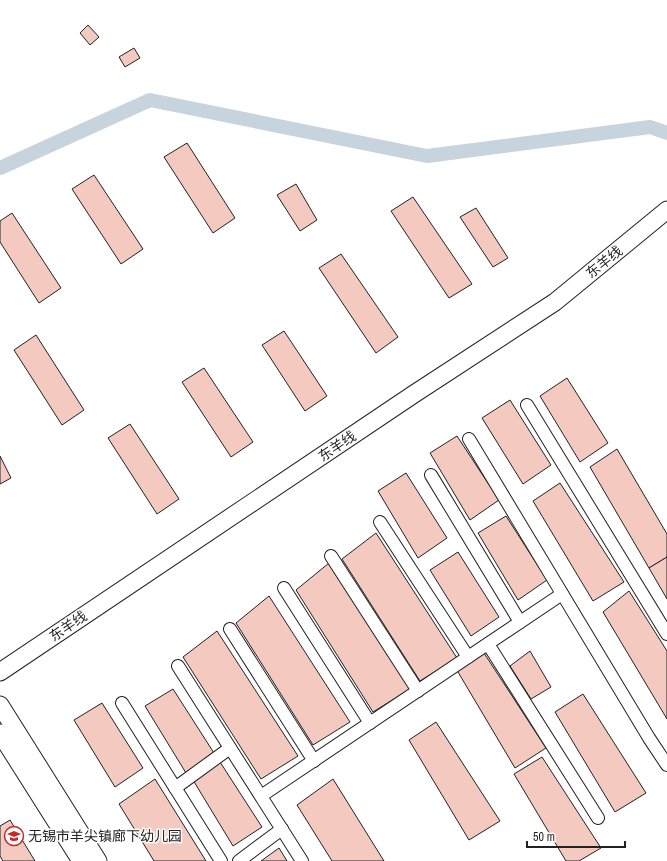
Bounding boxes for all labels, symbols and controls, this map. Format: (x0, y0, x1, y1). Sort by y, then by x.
street label: 东羊线 (582, 242, 626, 282)
street label: 东羊线 (315, 427, 359, 465)
street label: 东羊线 (46, 607, 90, 645)
scale bar (527, 823, 625, 849)
school or university icon: 无锡市羊尖镇廊下幼儿园 (3, 825, 25, 847)
place label: 无锡市羊尖镇廊下幼儿园 (28, 827, 182, 845)
text: 50 m (533, 829, 555, 845)

